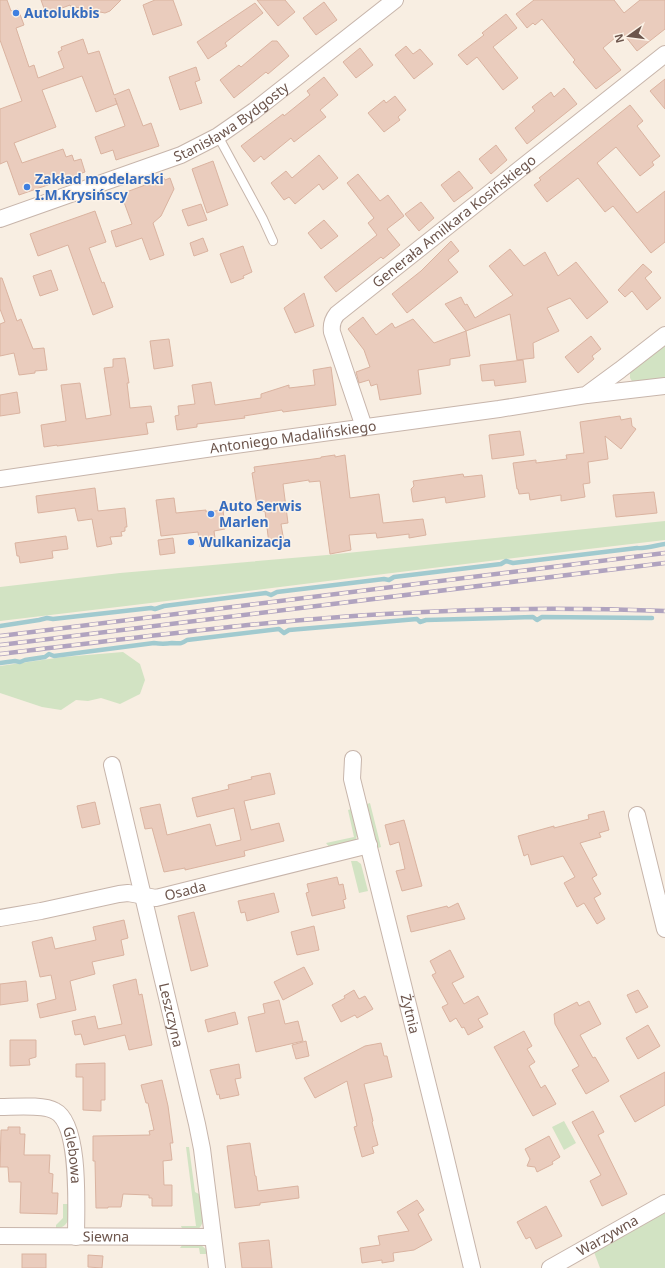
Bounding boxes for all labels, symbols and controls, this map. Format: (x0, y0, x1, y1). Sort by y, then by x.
place label: Autolukbis (24, 3, 100, 22)
marker: Autolukbis (11, 8, 21, 18)
north arrow (609, 16, 649, 56)
text: N (610, 32, 627, 45)
street label: Stanisława Bydgosty (171, 77, 293, 166)
street label: Generała Amilkara Kosińskiego (368, 150, 540, 292)
place label: Zakład modelarski I.M.Krysińscy (35, 169, 164, 204)
marker: Zakład modelarski I.M.Krysińscy (22, 182, 32, 192)
street label: Antoniego Madalińskiego (208, 416, 377, 457)
place label: Auto Serwis Marlen (219, 496, 302, 531)
marker: Auto Serwis Marlen (206, 509, 216, 519)
place label: Wulkanizacja (199, 532, 291, 551)
marker: Wulkanizacja (186, 537, 196, 547)
street label: Osada (162, 876, 208, 905)
street label: Leszczyna (155, 981, 188, 1049)
street label: Żytnia (397, 992, 425, 1036)
street label: Glebowa (59, 1124, 86, 1184)
street label: Warzywna (573, 1210, 641, 1260)
street label: Siewna (83, 1226, 129, 1246)

